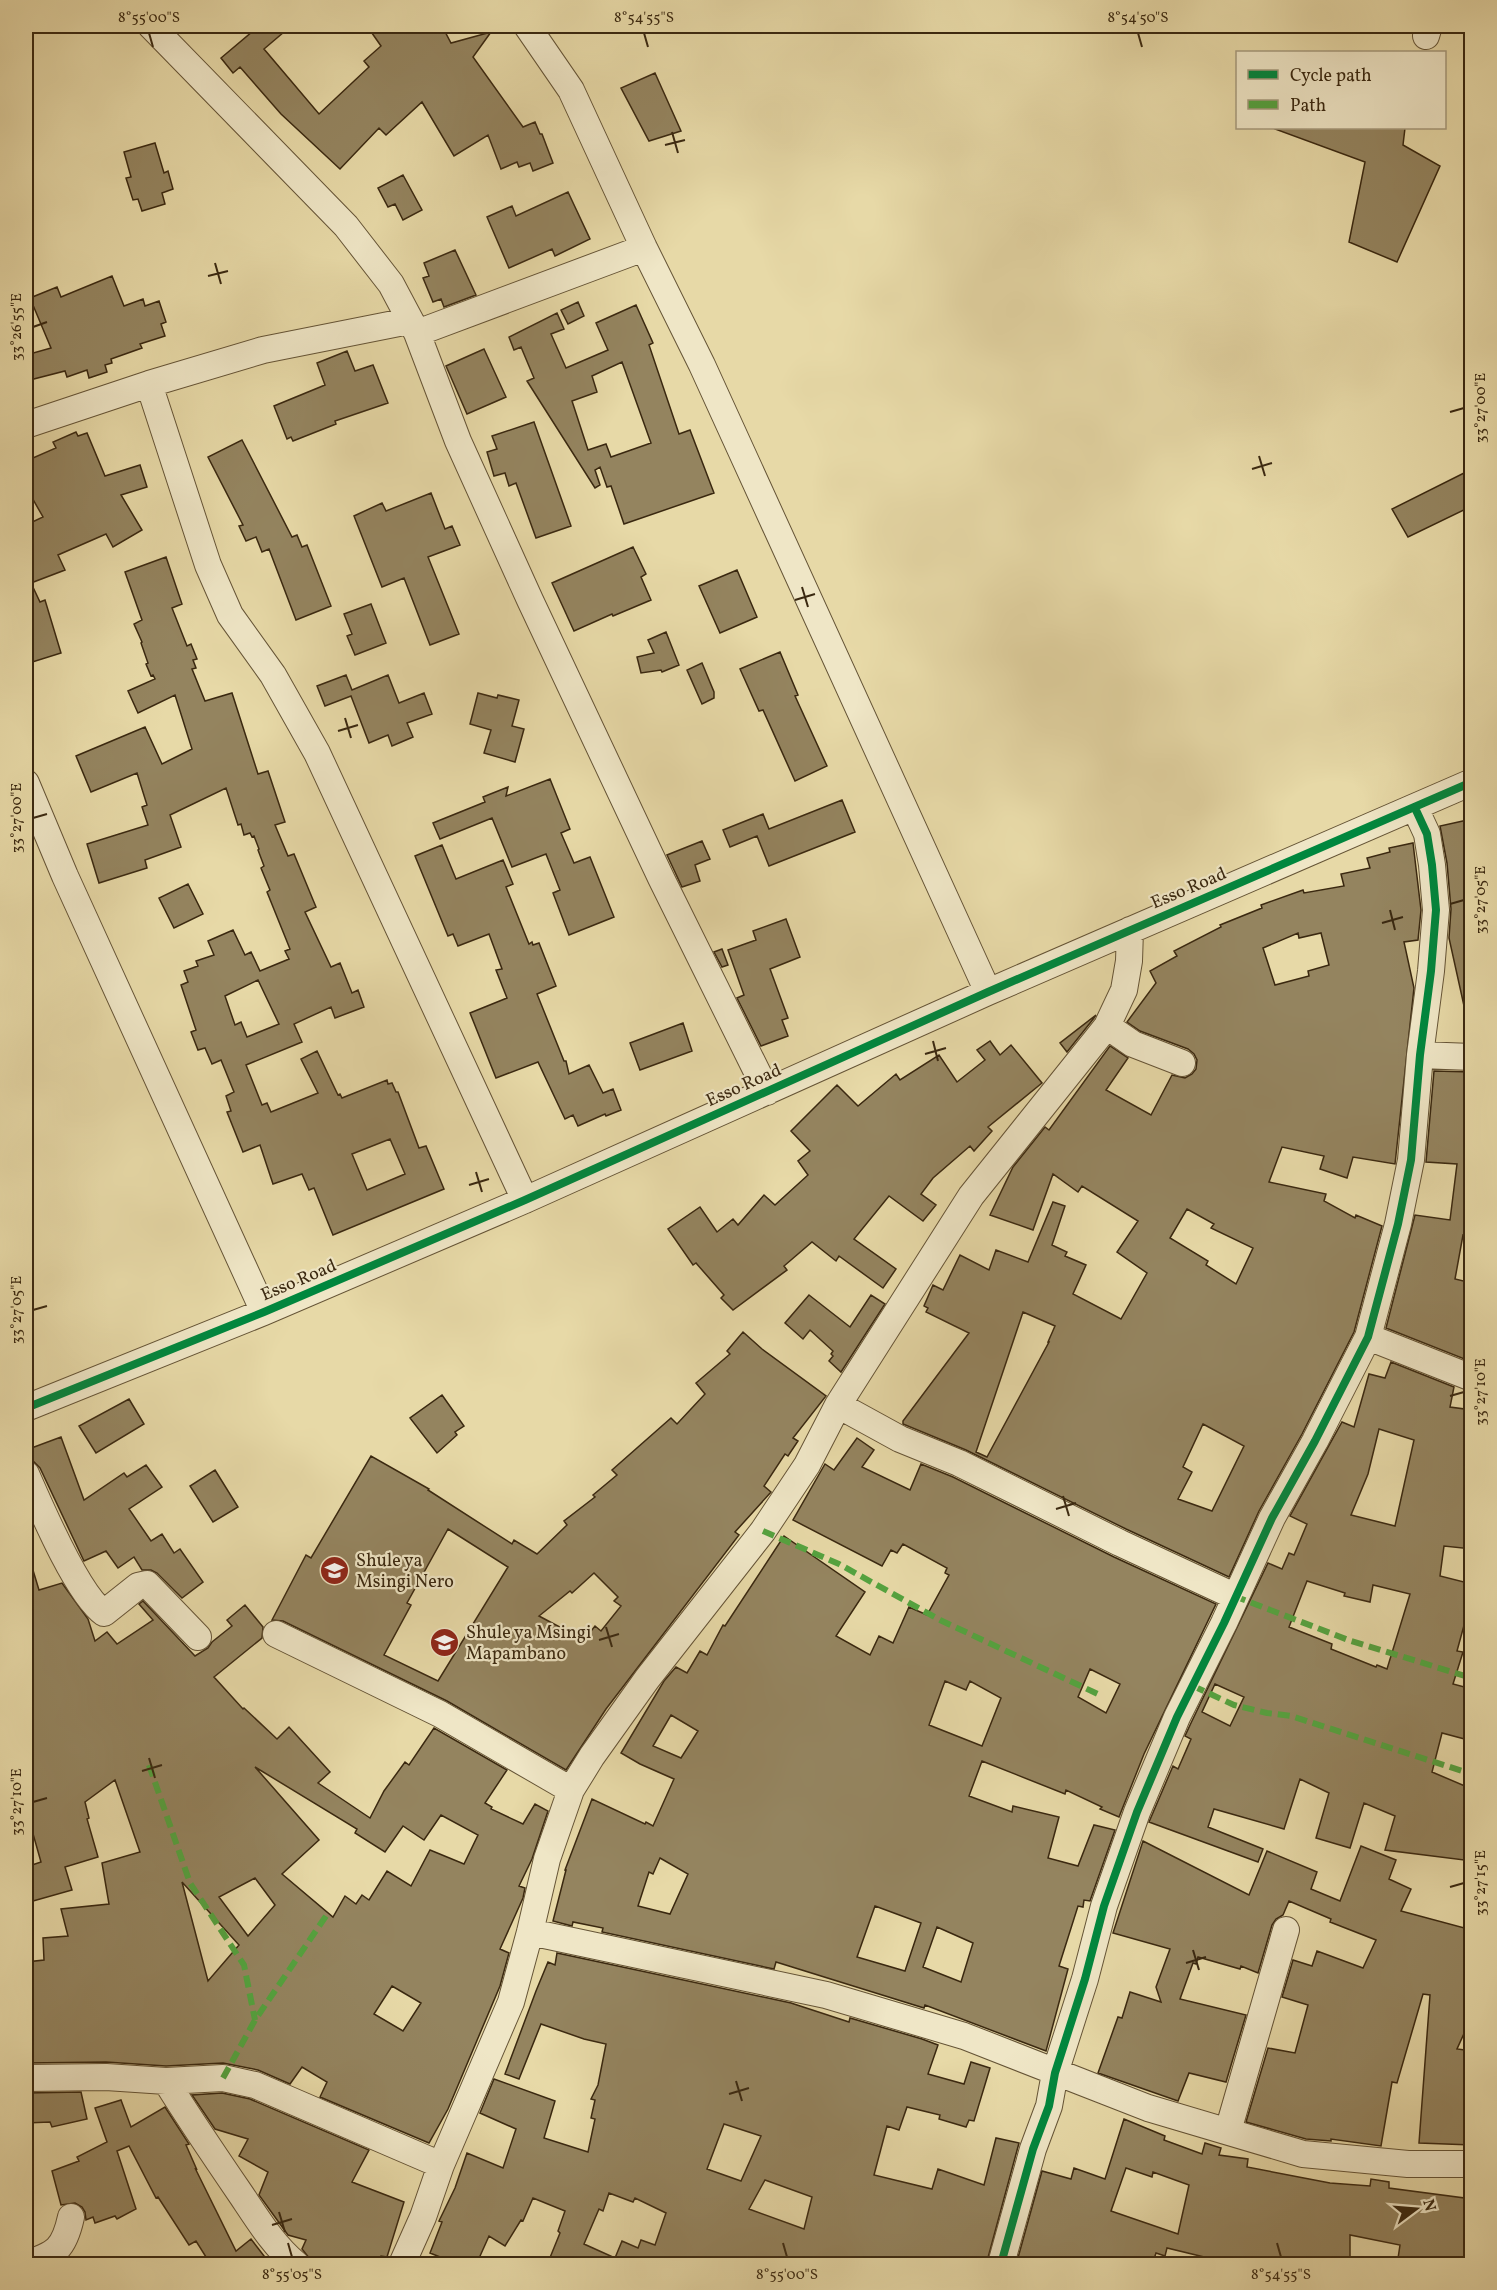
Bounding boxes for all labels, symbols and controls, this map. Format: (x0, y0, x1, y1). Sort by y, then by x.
text: 8°55'00"S (118, 8, 180, 29)
text: 8°54'55"S (614, 8, 674, 29)
text: 8°54'50"S (1107, 8, 1169, 29)
legend (1236, 51, 1446, 129)
text: Cycle path (1290, 64, 1372, 89)
text: Path (1290, 94, 1326, 119)
text: 33°26'55"E (7, 293, 28, 361)
text: 33°27'00"E (1471, 373, 1492, 443)
text: 33°27'00"E (7, 783, 28, 853)
street label: Esso Road (1147, 862, 1231, 916)
text: 33°27'05"E (1471, 866, 1492, 934)
street label: Esso Road (702, 1058, 786, 1114)
street label: Esso Road (257, 1254, 341, 1308)
text: 33°27'05"E (7, 1276, 28, 1344)
text: 33°27'10"E (1471, 1358, 1492, 1426)
place label: Shule ya Msingi Nero (356, 1549, 454, 1595)
school or university icon: Shule ya Msingi Nero (319, 1555, 351, 1587)
place label: Shule ya Msingi Mapambano (466, 1621, 591, 1667)
school or university icon: Shule ya Msingi Mapambano (429, 1627, 461, 1659)
text: 33°27'10"E (7, 1768, 28, 1836)
text: 33°27'15"E (1471, 1850, 1492, 1916)
north arrow (1386, 2179, 1446, 2239)
text: N (1416, 2197, 1441, 2214)
text: 8°55'05"S (262, 2265, 322, 2286)
text: 8°55'00"S (756, 2265, 818, 2286)
text: 8°54'55"S (1251, 2265, 1311, 2286)

